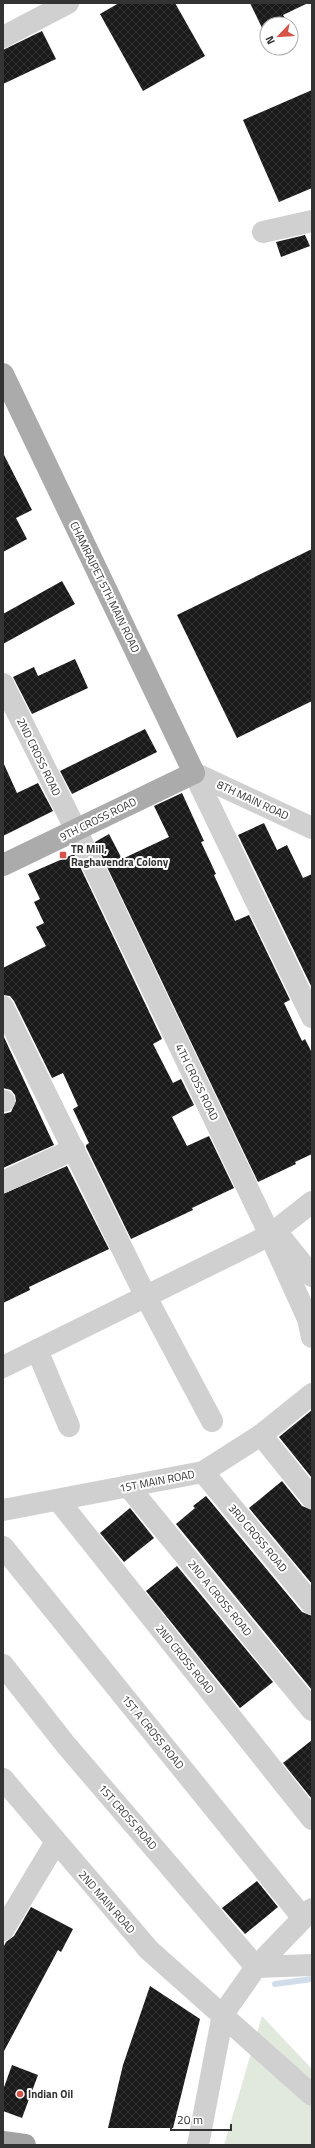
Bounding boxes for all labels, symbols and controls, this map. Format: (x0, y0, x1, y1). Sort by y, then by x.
north arrow (259, 16, 299, 56)
text: N (261, 33, 279, 47)
street label: CHAMRAJPET 5TH MAIN ROAD (66, 519, 144, 655)
street label: 2ND CROSS ROAD (13, 715, 65, 799)
street label: 8TH MAIN ROAD (214, 776, 292, 824)
street label: 9TH CROSS ROAD (57, 793, 139, 845)
place label: TR Mill, Raghavendra Colony (71, 841, 169, 870)
marker: TR Mill, Raghavendra Colony (58, 850, 68, 860)
street label: 4TH CROSS ROAD (171, 1041, 223, 1123)
street label: 1ST MAIN ROAD (118, 1466, 196, 1496)
street label: 3RD CROSS ROAD (225, 1501, 291, 1575)
street label: 2ND A CROSS ROAD (184, 1556, 256, 1640)
street label: 2ND CROSS ROAD (152, 1621, 218, 1697)
street label: 1ST A CROSS ROAD (118, 1692, 188, 1772)
street label: 1ST CROSS ROAD (95, 1781, 161, 1853)
street label: 2ND MAIN ROAD (75, 1867, 139, 1937)
place label: Indian Oil (28, 2086, 73, 2102)
marker: Indian Oil (15, 2089, 25, 2099)
scale bar (171, 2106, 231, 2132)
text: 20 m (177, 2110, 203, 2129)

